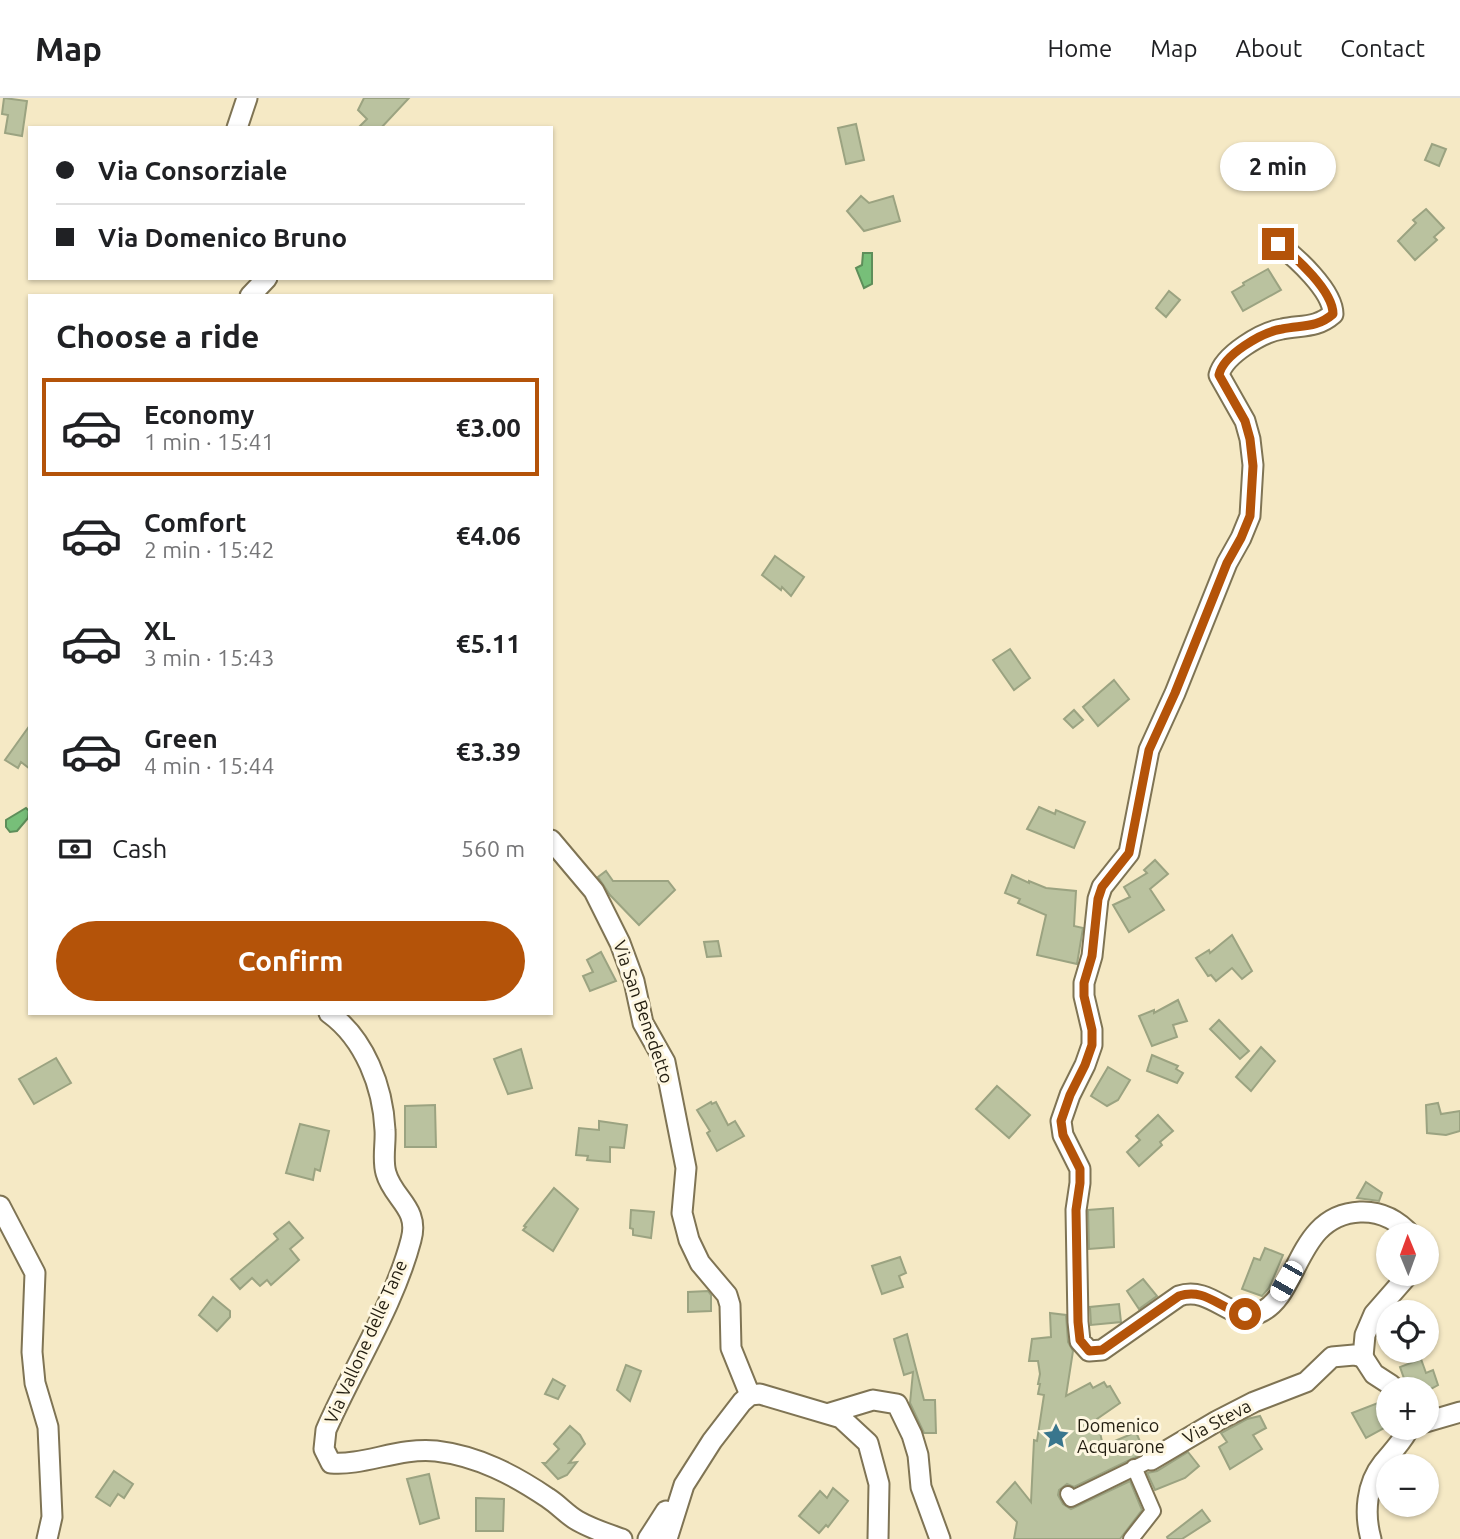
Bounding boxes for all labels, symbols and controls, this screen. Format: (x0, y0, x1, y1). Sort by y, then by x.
text: Map (35, 30, 102, 67)
text: Home (1047, 35, 1112, 62)
text: Map (1150, 35, 1197, 62)
text: About (1235, 35, 1302, 62)
text: Contact (1340, 35, 1425, 62)
callout: 2 min (1220, 142, 1336, 192)
text: 2 min (1249, 154, 1307, 179)
text: Via Consorziale (98, 156, 288, 185)
text: Via Domenico Bruno (98, 223, 347, 252)
route end (1262, 228, 1294, 260)
text: Choose a ride (56, 318, 259, 354)
icon: car (60, 396, 123, 459)
text: Economy (144, 400, 254, 429)
text: €3.00 (456, 413, 521, 442)
text: 1 min · 15:41 (144, 429, 275, 454)
icon: car (60, 504, 123, 567)
text: Comfort (144, 508, 247, 537)
text: €4.06 (456, 521, 521, 550)
text: 2 min · 15:42 (144, 537, 275, 562)
icon: car (60, 612, 123, 675)
text: XL (144, 616, 175, 645)
text: €5.11 (456, 629, 521, 658)
text: 3 min · 15:43 (144, 645, 275, 670)
icon: car (60, 720, 123, 783)
text: Green (144, 724, 218, 753)
text: €3.39 (456, 737, 521, 766)
text: 4 min · 15:44 (144, 753, 275, 778)
icon: cash (56, 830, 94, 868)
text: Cash (112, 834, 167, 863)
text: 560 m (461, 836, 525, 861)
button: Confirm (56, 921, 525, 1001)
street label: Via San Benedetto (610, 938, 678, 1086)
north arrow (1376, 1223, 1438, 1286)
map controls (1376, 1223, 1439, 1517)
street label: Via Vallone delle Tane (320, 1257, 410, 1427)
car (1267, 1258, 1306, 1304)
route start (1229, 1298, 1261, 1330)
button: locate (1376, 1300, 1439, 1363)
button: + (1376, 1377, 1439, 1440)
street label: Via Steva (1179, 1395, 1254, 1447)
place label: Domenico Acquarone (1077, 1415, 1165, 1456)
place icon: Domenico Acquarone (1041, 1421, 1071, 1451)
button: − (1376, 1454, 1439, 1517)

